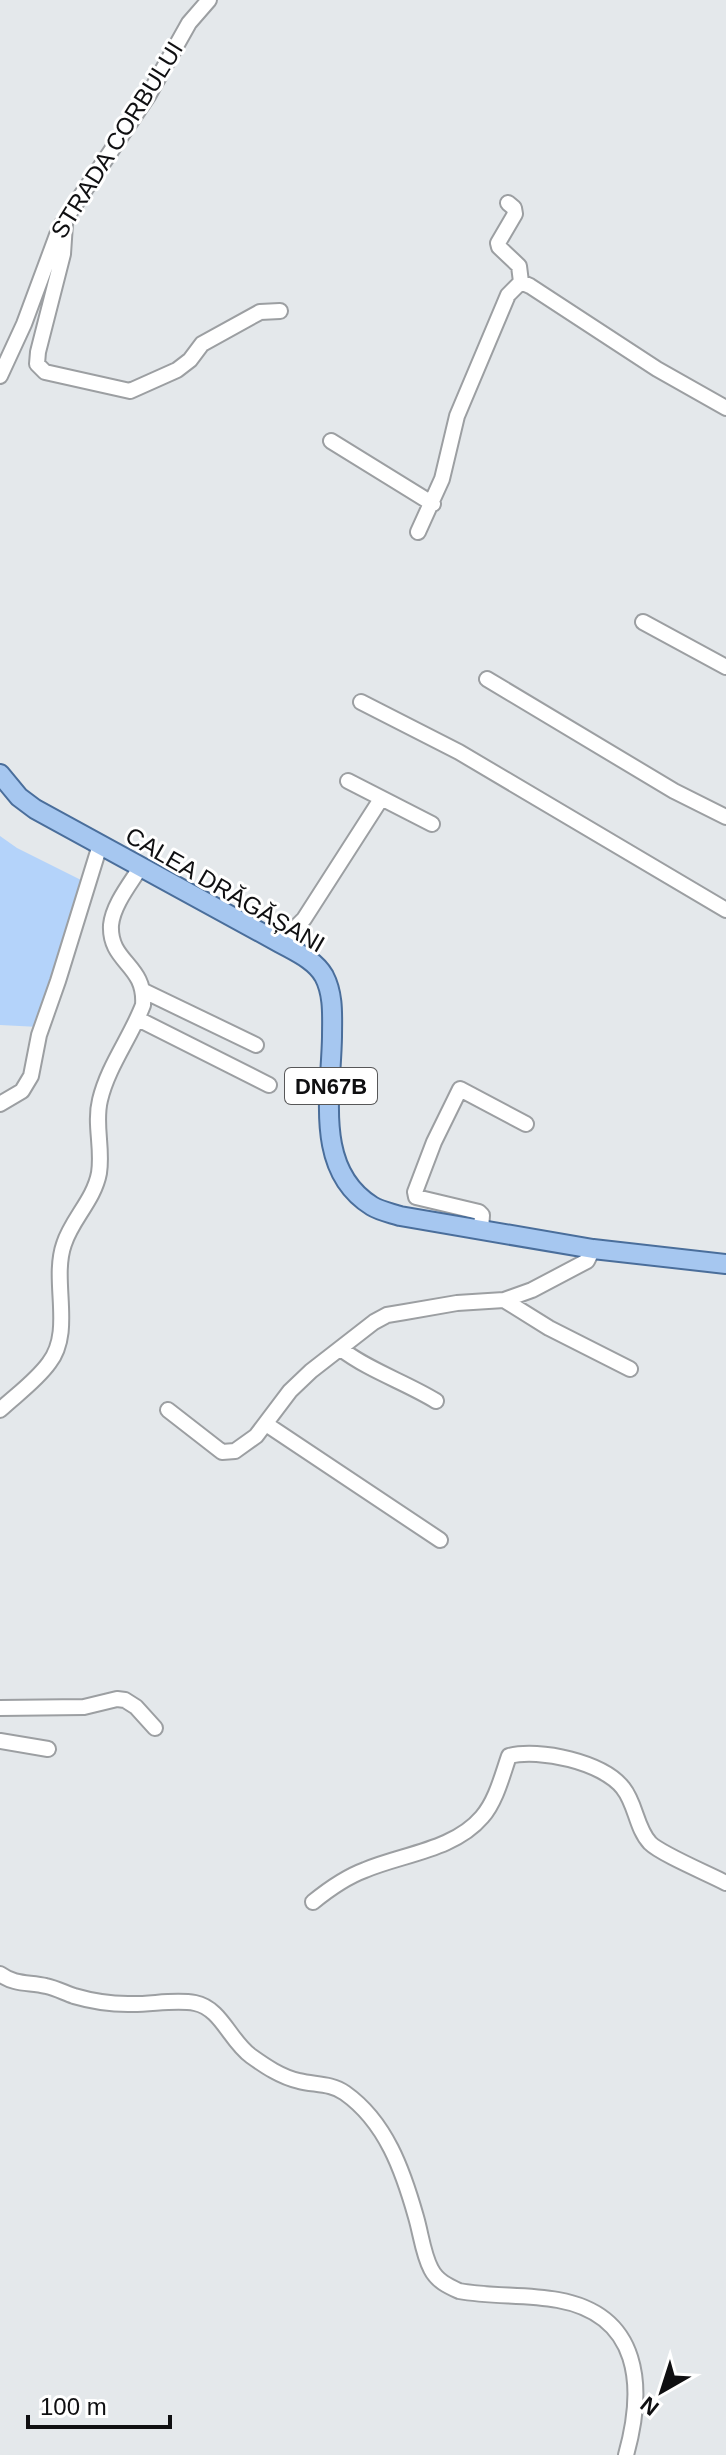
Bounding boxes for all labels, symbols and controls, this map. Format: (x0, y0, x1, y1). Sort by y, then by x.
street label: STRADA CORBULUI (45, 36, 188, 243)
street label: CALEA DRĂGĂȘANI (121, 822, 330, 958)
road number: DN67B (285, 1068, 377, 1104)
north arrow (622, 2351, 702, 2431)
scale bar (28, 2379, 170, 2429)
text: N (636, 2391, 664, 2421)
text: 100 m (40, 2393, 107, 2420)

